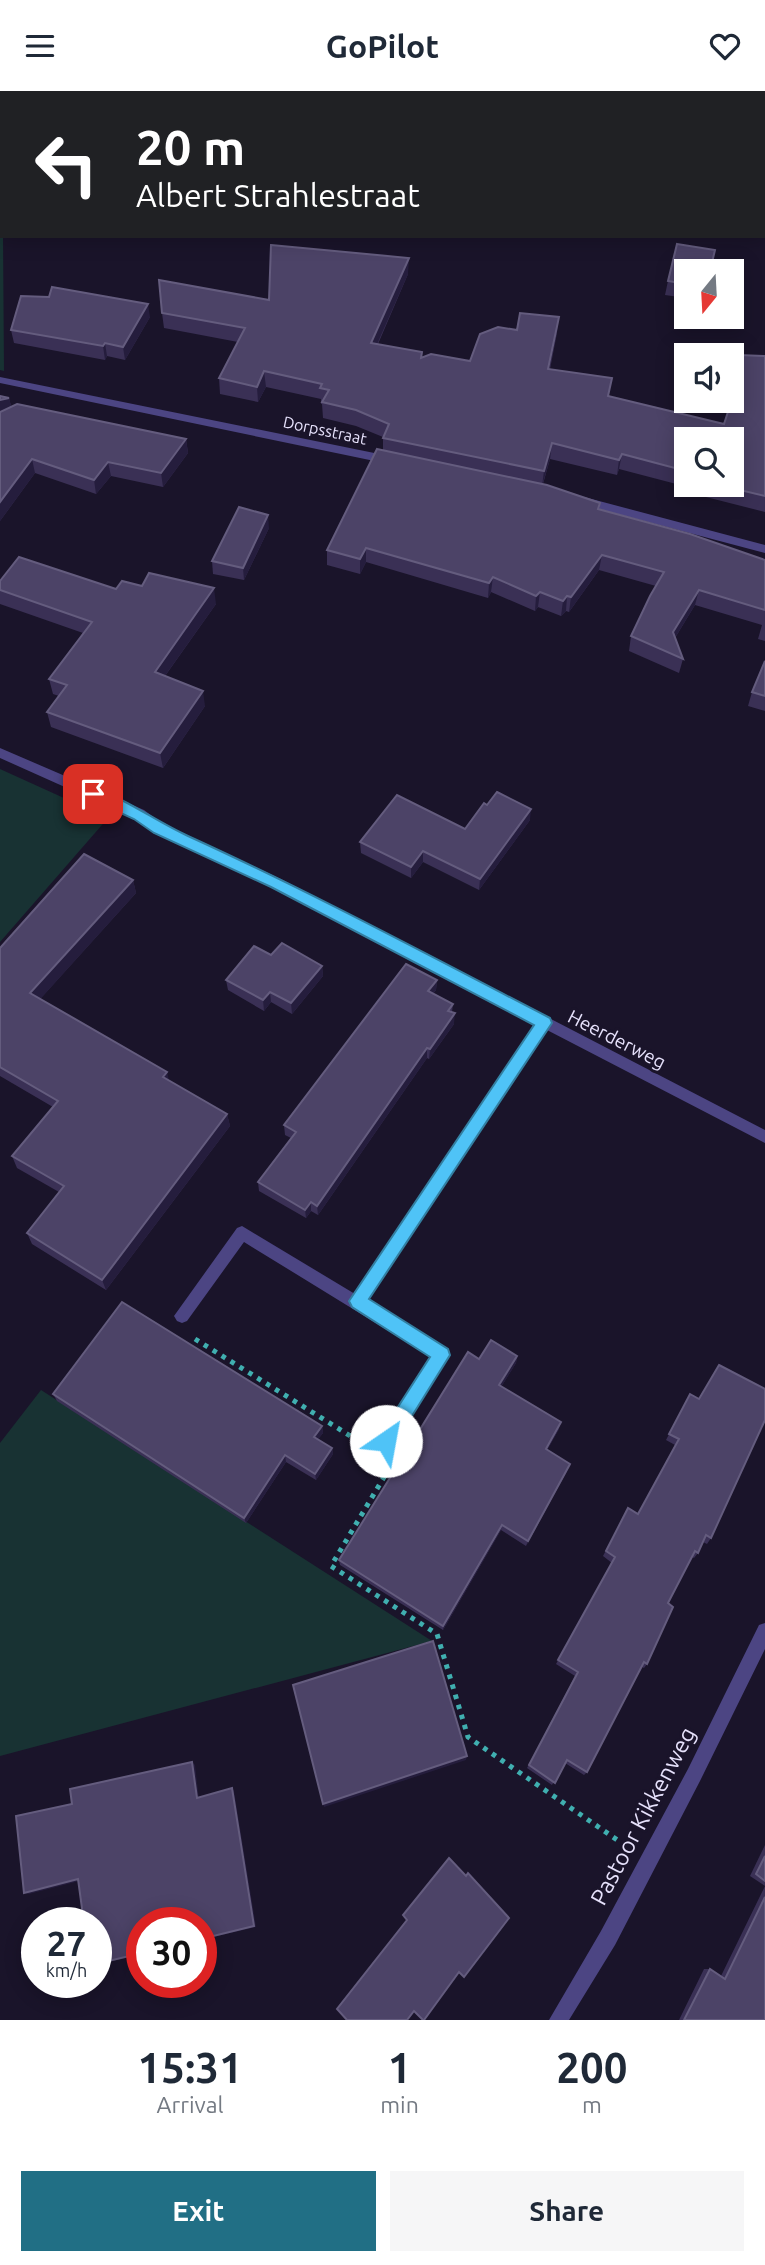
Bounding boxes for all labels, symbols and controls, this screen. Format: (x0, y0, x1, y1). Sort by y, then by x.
icon: menu (21, 27, 59, 65)
icon: heart (706, 27, 744, 65)
text: GoPilot (326, 28, 439, 64)
icon: left (21, 119, 112, 210)
text: 20 m (136, 119, 245, 174)
text: Albert Strahlestraat (136, 177, 420, 213)
north arrow (674, 259, 744, 329)
map controls (674, 259, 744, 497)
button: sound (674, 343, 744, 413)
street label: Dorpsstraat (282, 412, 369, 448)
button: search (674, 427, 744, 497)
pin (63, 764, 123, 824)
icon: arrive (74, 775, 112, 813)
street label: Heerderweg (564, 1005, 670, 1073)
position arrow (349, 1404, 423, 1478)
street label: Pastoor Kikkenweg (585, 1723, 700, 1909)
speed limit sign: 30 (126, 1907, 217, 1998)
text: 27 (47, 1923, 86, 1963)
text: km/h (46, 1960, 87, 1980)
text: 15:31 (138, 2044, 243, 2091)
text: 1 (388, 2044, 411, 2091)
text: 200 (556, 2044, 627, 2091)
text: Arrival (157, 2092, 224, 2117)
text: min (380, 2092, 419, 2117)
text: m (582, 2092, 602, 2117)
button: Exit (21, 2171, 376, 2251)
button: Share (390, 2171, 744, 2251)

